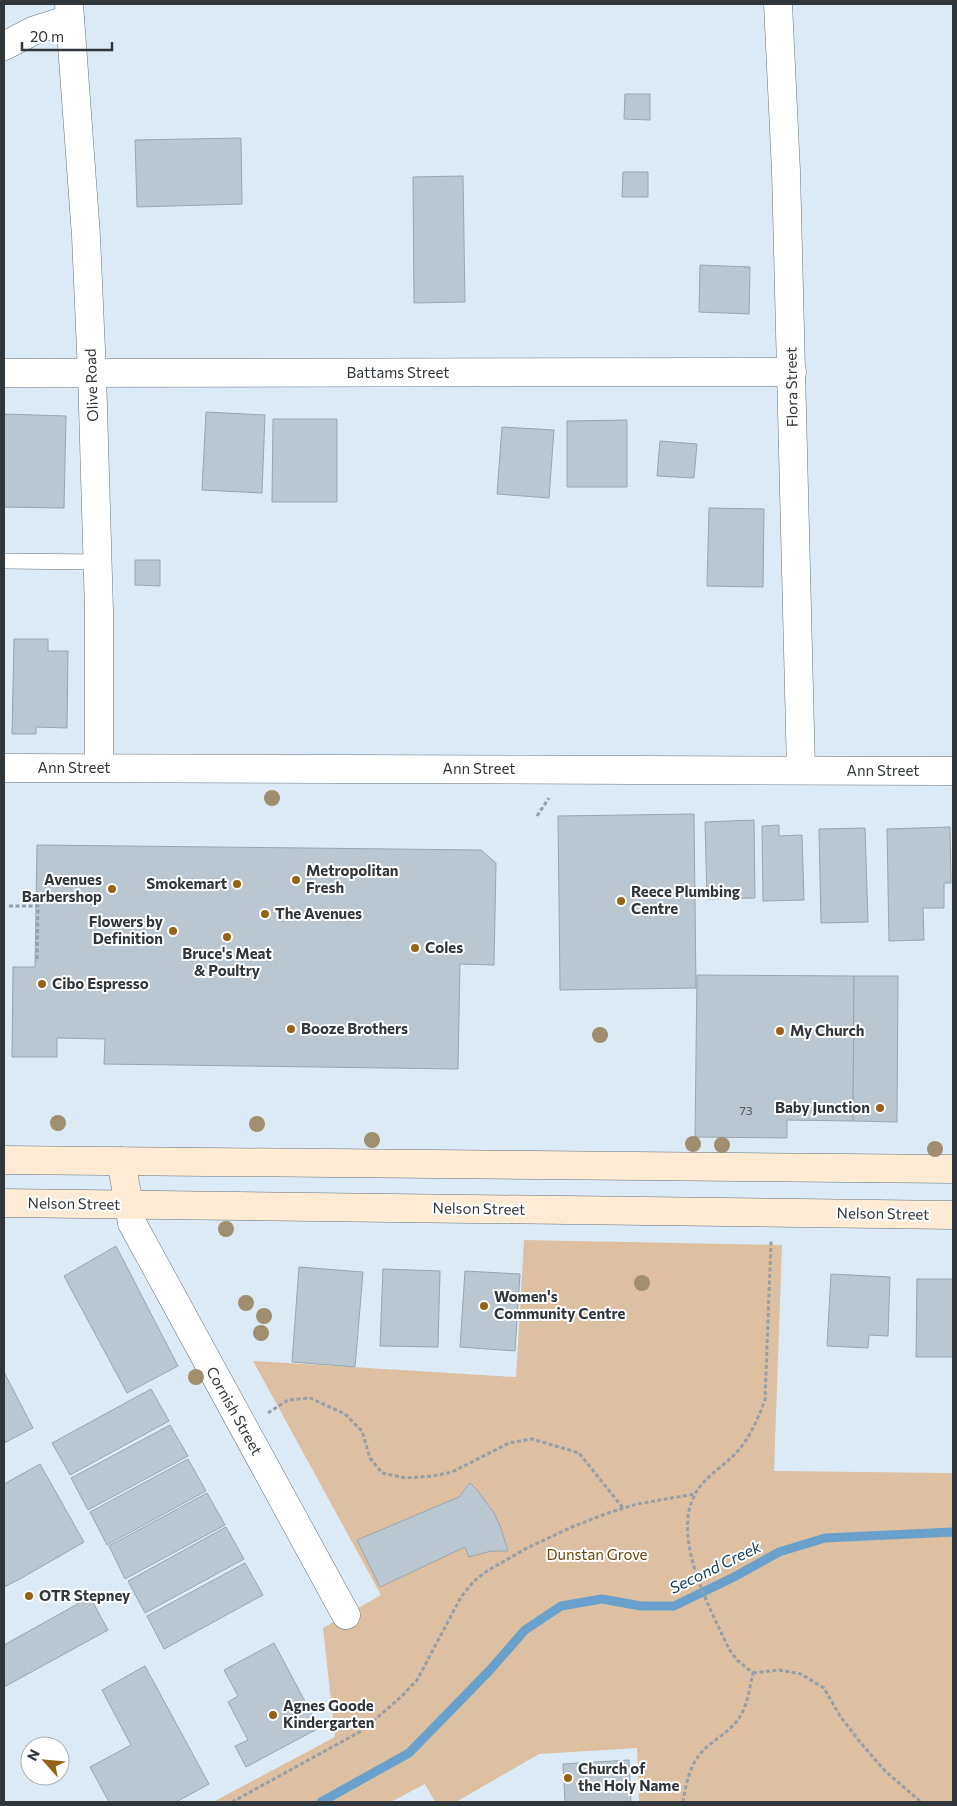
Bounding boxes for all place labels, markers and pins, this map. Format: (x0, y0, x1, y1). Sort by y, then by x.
place label: Metropolitan Fresh (306, 861, 399, 896)
place label: Avenues Barbershop (22, 870, 102, 905)
place label: Smokemart (146, 874, 227, 892)
marker: Metropolitan Fresh (290, 874, 302, 886)
marker: Smokemart (231, 878, 243, 890)
place label: Reece Plumbing Centre (631, 882, 740, 917)
marker: Avenues Barbershop (106, 883, 118, 895)
marker: Reece Plumbing Centre (615, 895, 627, 907)
place label: The Avenues (275, 904, 362, 922)
marker: The Avenues (259, 908, 271, 920)
place label: Flowers by Definition (89, 912, 164, 947)
marker: Flowers by Definition (167, 925, 179, 937)
marker: Bruce's Meat & Poultry (221, 931, 233, 943)
place label: Coles (425, 938, 463, 956)
marker: Coles (409, 942, 421, 954)
place label: Bruce's Meat & Poultry (182, 944, 272, 979)
place label: Cibo Espresso (52, 974, 149, 992)
marker: Cibo Espresso (36, 978, 48, 990)
place label: Booze Brothers (301, 1019, 408, 1037)
place label: My Church (790, 1021, 864, 1039)
marker: Booze Brothers (285, 1023, 297, 1035)
marker: My Church (774, 1025, 786, 1037)
place label: Baby Junction (775, 1098, 870, 1116)
marker: Baby Junction (874, 1102, 886, 1114)
place label: Women's Community Centre (494, 1287, 625, 1322)
marker: Women's Community Centre (478, 1300, 490, 1312)
place label: OTR Stepney (39, 1586, 131, 1604)
marker: OTR Stepney (23, 1590, 35, 1602)
place label: Agnes Goode Kindergarten (283, 1696, 374, 1731)
marker: Agnes Goode Kindergarten (267, 1709, 279, 1721)
place label: Church of the Holy Name (578, 1759, 679, 1794)
marker: Church of the Holy Name (562, 1772, 574, 1784)

